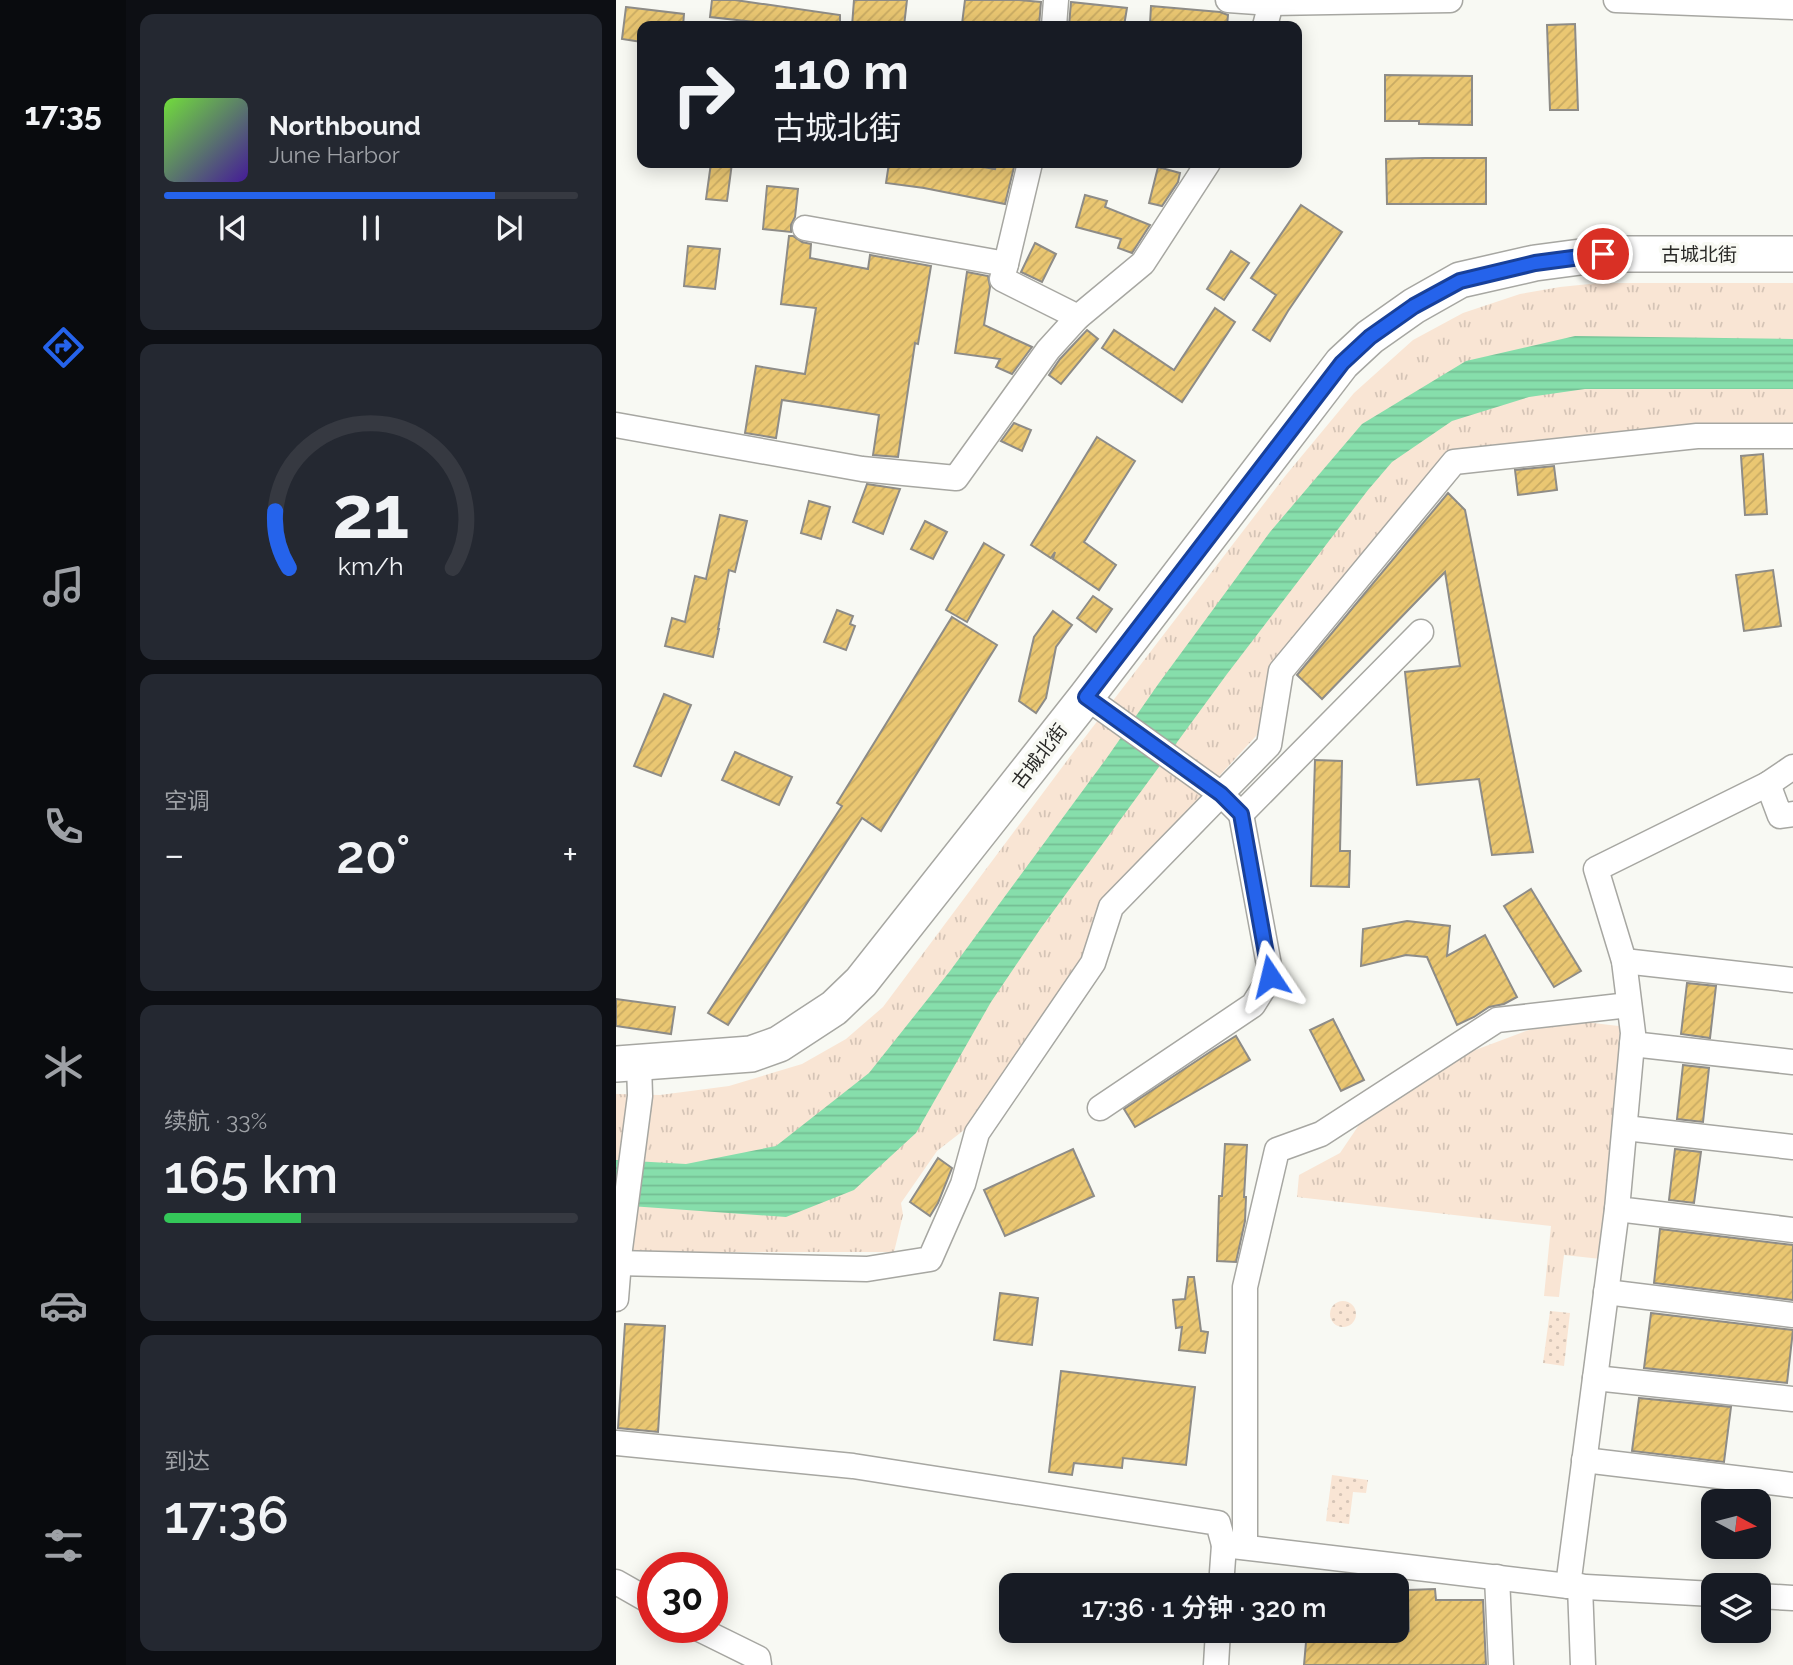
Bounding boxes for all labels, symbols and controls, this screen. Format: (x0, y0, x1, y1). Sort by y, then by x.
text: 110 m (773, 43, 909, 100)
icon: right (658, 49, 749, 140)
text: 17:35 (24, 95, 102, 132)
text: 古城北街 (773, 109, 901, 146)
text: Northbound (269, 111, 421, 141)
text: June Harbor (269, 141, 400, 168)
icon: previous (214, 209, 252, 247)
icon: pause (352, 209, 390, 247)
icon: next (490, 209, 528, 247)
pin (1573, 224, 1633, 284)
icon: arrive (1584, 235, 1622, 273)
street label: 古城北街 (1661, 243, 1737, 265)
icon: directions (39, 323, 88, 372)
text: 21 (332, 471, 410, 556)
text: km/h (338, 551, 404, 581)
icon: music (39, 562, 88, 611)
street label: 古城北街 (1007, 719, 1071, 793)
text: 空调 (164, 787, 210, 814)
icon: phone (39, 802, 88, 851)
text: 20° (336, 824, 410, 885)
text: − (164, 832, 184, 877)
text: + (562, 832, 578, 877)
position arrow (1233, 939, 1307, 1013)
icon: climate (39, 1042, 88, 1091)
text: 续航 · 33% (164, 1107, 267, 1134)
text: 165 km (164, 1144, 338, 1205)
icon: car (39, 1281, 88, 1330)
text: 到达 (164, 1447, 210, 1474)
text: 17:36 (164, 1484, 289, 1545)
north arrow (1701, 1489, 1771, 1559)
map controls (1701, 1489, 1771, 1643)
icon: filters (39, 1521, 88, 1570)
speed limit sign: 30 (637, 1552, 728, 1643)
button: layers (1701, 1573, 1771, 1643)
text: 17:36 · 1 分钟 · 320 m (1082, 1593, 1326, 1623)

